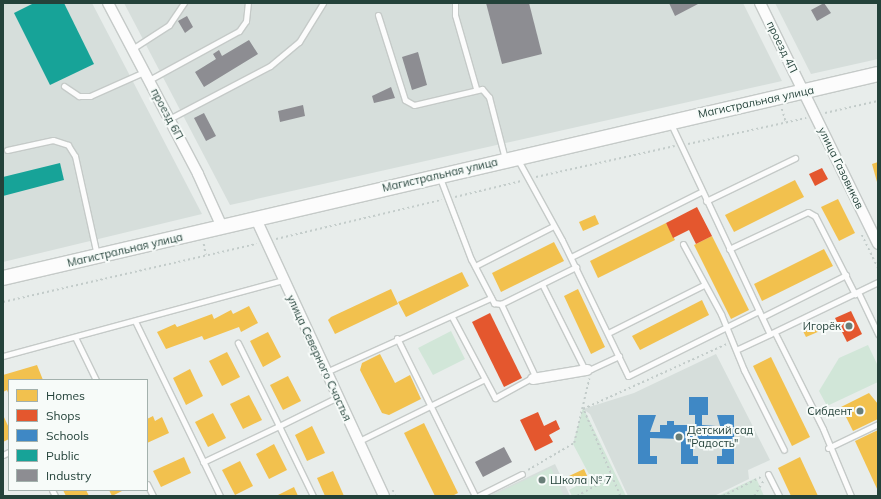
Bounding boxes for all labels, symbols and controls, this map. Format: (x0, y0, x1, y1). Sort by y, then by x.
street label: проезд 4П (764, 19, 800, 75)
street label: Магистральная улица (697, 83, 815, 121)
street label: проезд 6П (148, 86, 186, 142)
street label: улица Газовиков (815, 125, 867, 211)
street label: Магистральная улица (381, 155, 499, 195)
street label: Магистральная улица (66, 230, 184, 270)
street label: улица Северного Счастья (284, 293, 354, 423)
place label: Игорёк (803, 319, 841, 333)
marker: Игорёк (844, 321, 854, 331)
legend (8, 379, 148, 491)
text: Homes (46, 388, 85, 403)
place label: Сибдент (807, 404, 852, 418)
marker: Сибдент (855, 406, 865, 416)
text: Shops (46, 408, 81, 423)
place label: Детский сад "Радость" (687, 424, 753, 450)
text: Schools (46, 428, 89, 443)
marker: Детский сад "Радость" (674, 432, 684, 442)
text: Public (46, 448, 80, 463)
text: Industry (46, 468, 91, 483)
place label: Школа № 7 (550, 473, 612, 487)
marker: Школа № 7 (537, 475, 547, 485)

